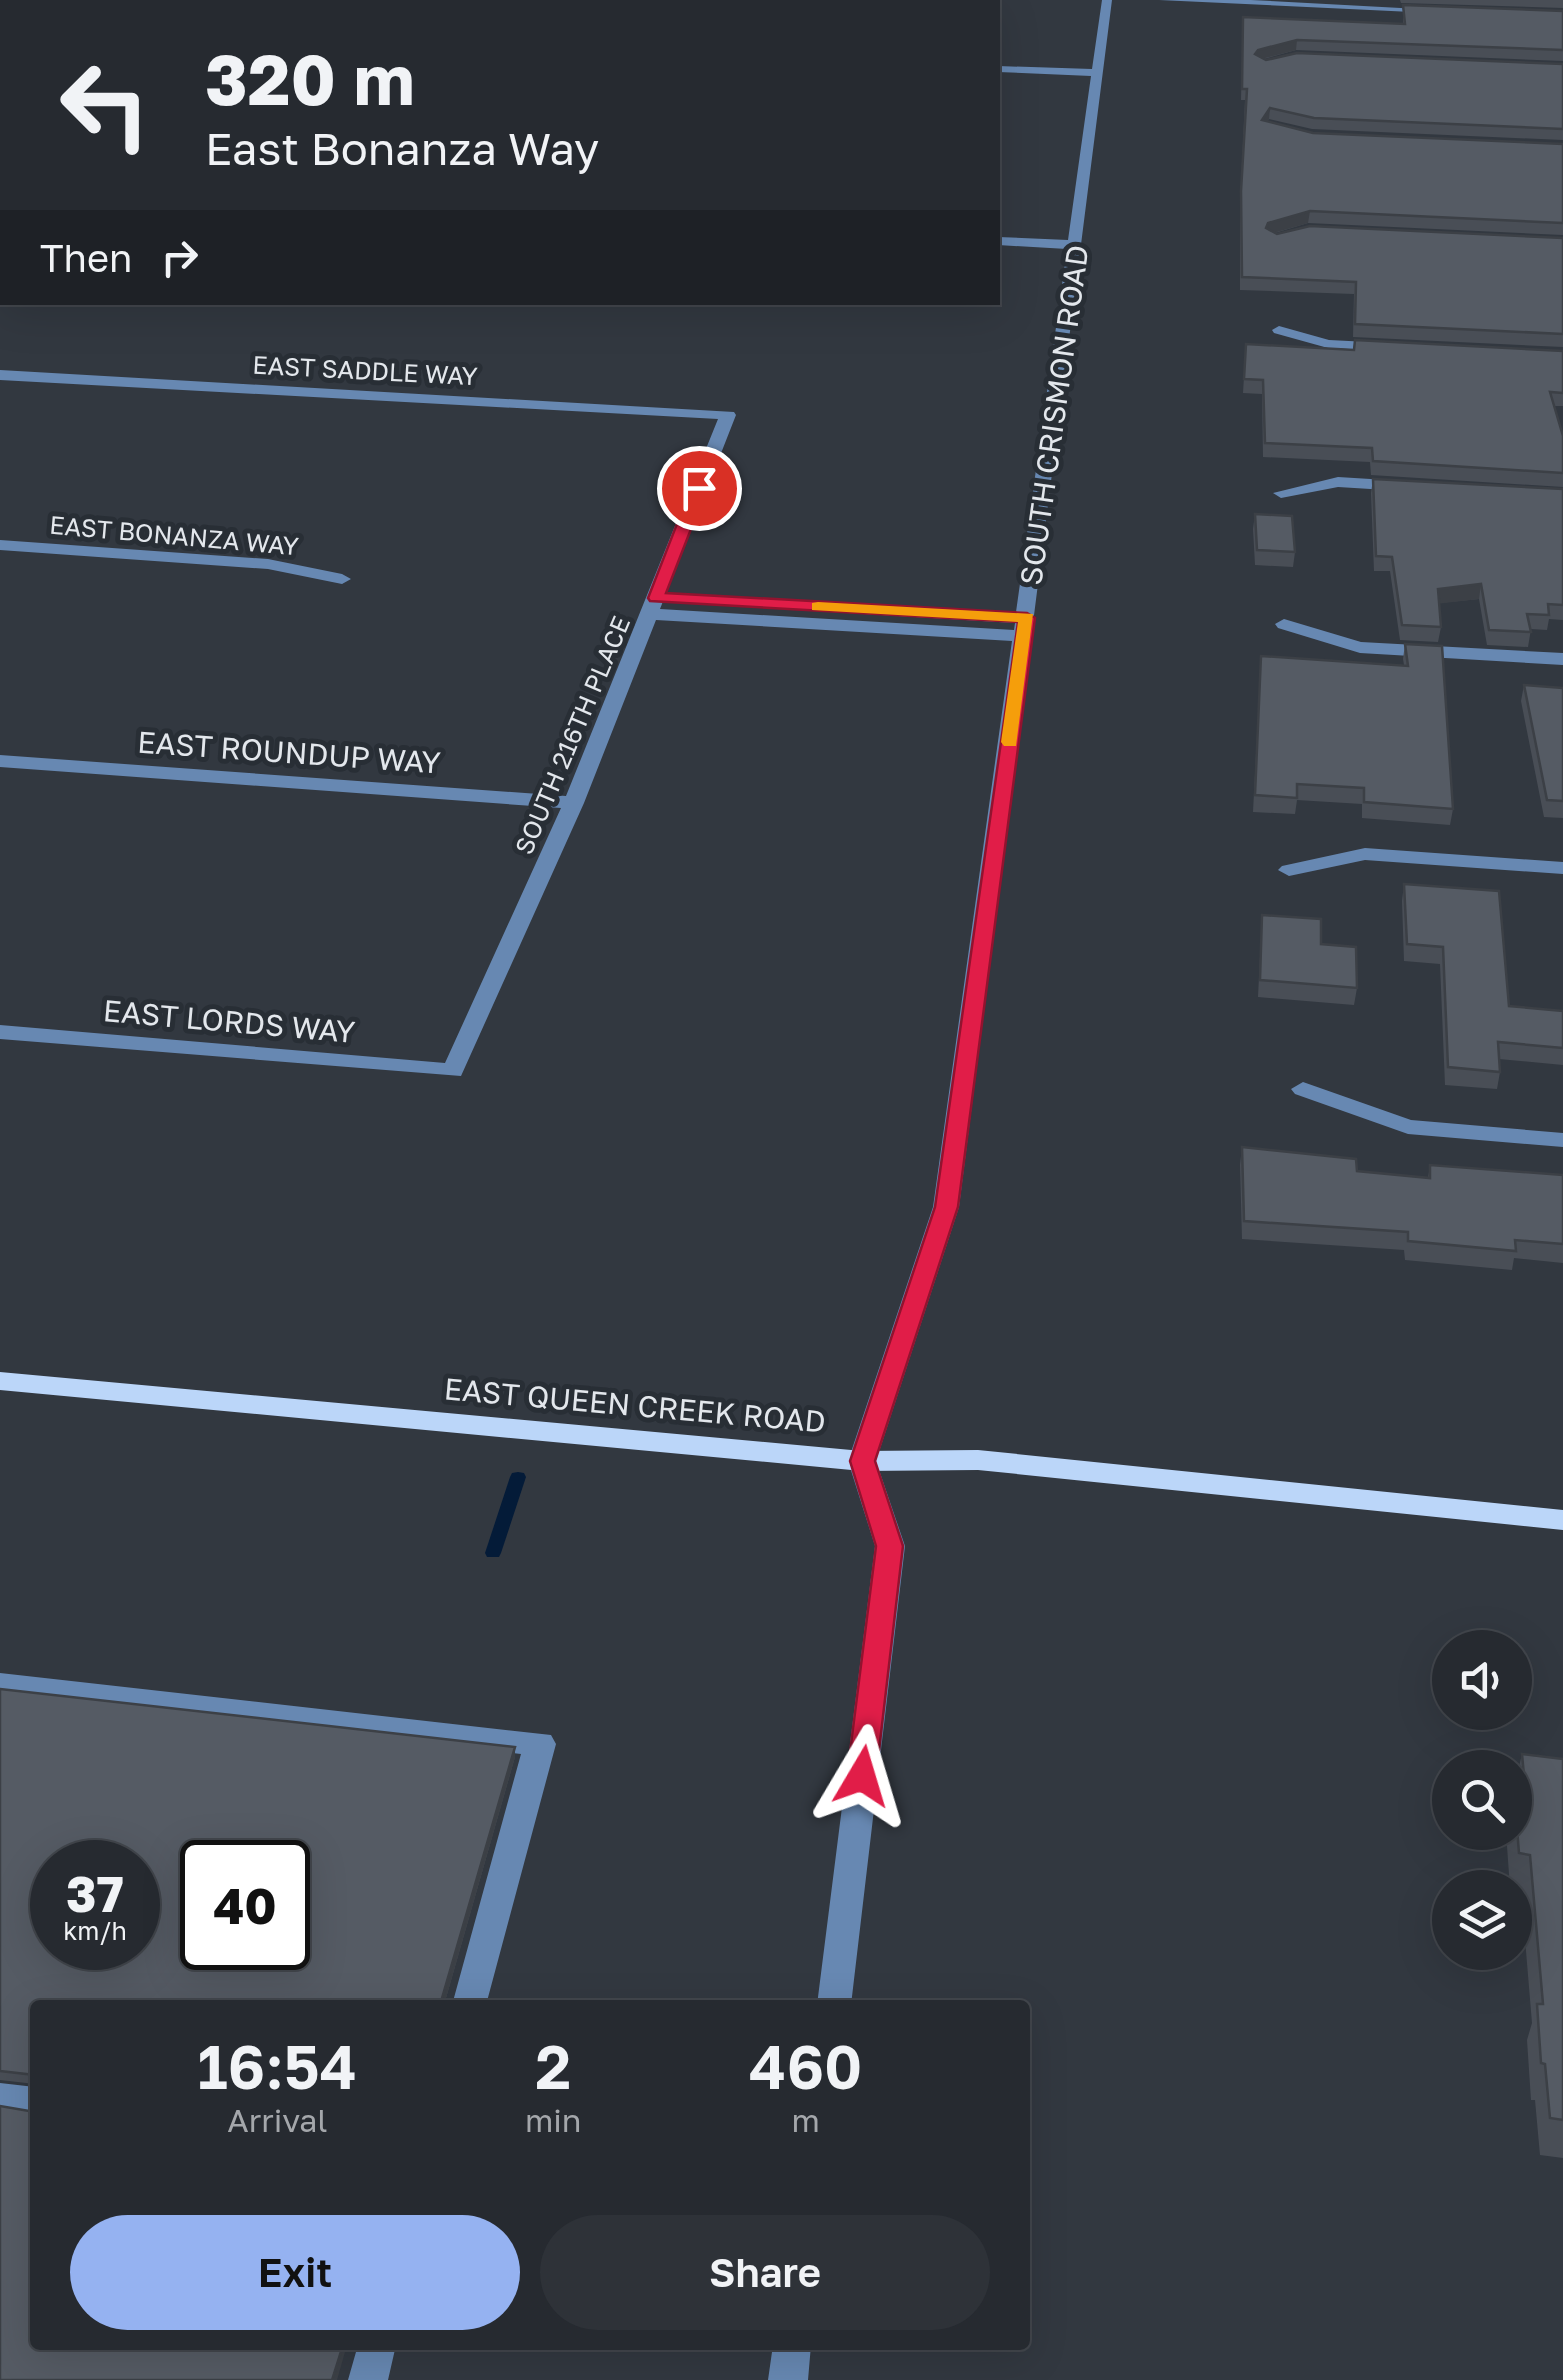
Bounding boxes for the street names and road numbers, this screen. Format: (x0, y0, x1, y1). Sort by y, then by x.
street label: SOUTH CRISMON ROAD (1012, 243, 1096, 587)
street label: EAST SADDLE WAY (252, 349, 478, 391)
street label: EAST BONANZA WAY (48, 509, 300, 561)
street label: SOUTH 216TH PLACE (508, 611, 636, 859)
street label: EAST ROUNDUP WAY (136, 723, 442, 781)
street label: EAST LORDS WAY (102, 992, 356, 1050)
street label: EAST QUEEN CREEK ROAD (443, 1370, 827, 1440)

